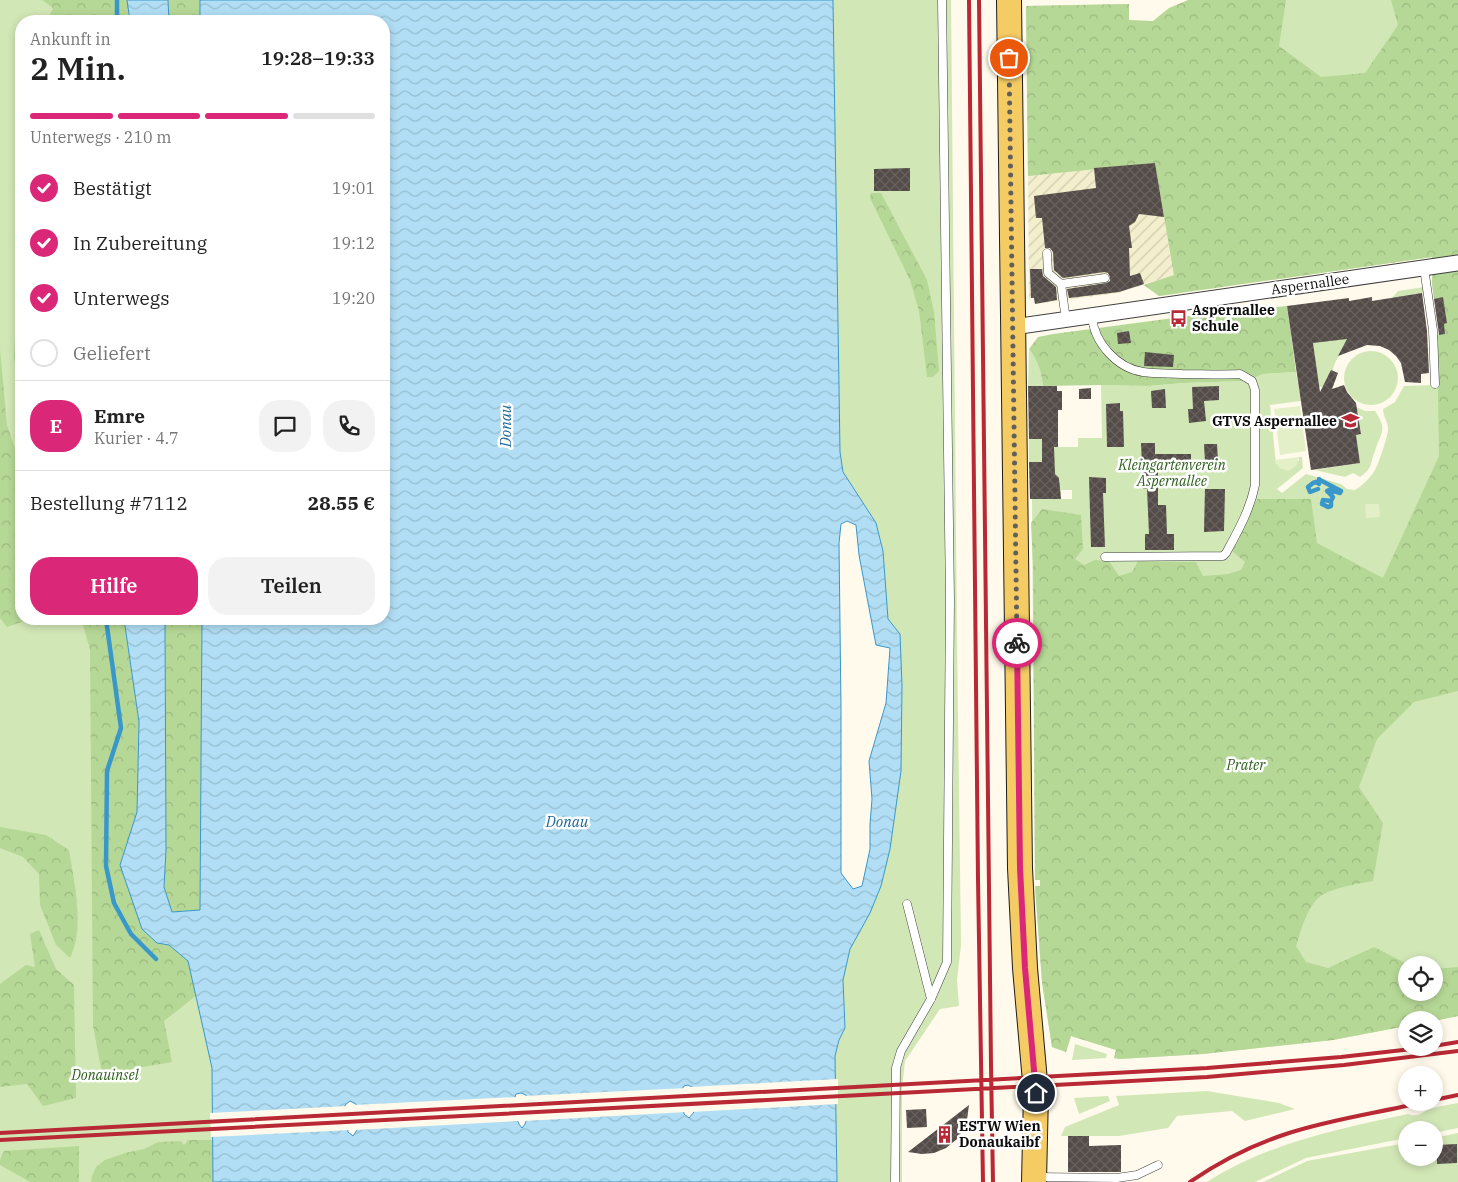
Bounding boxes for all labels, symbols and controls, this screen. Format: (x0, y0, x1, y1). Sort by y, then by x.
text: Ankunft in (30, 29, 111, 49)
pin (988, 37, 1030, 79)
icon: bag (995, 44, 1023, 72)
text: 19:28–19:33 (261, 46, 375, 70)
text: 2 Min. (30, 47, 126, 89)
text: Unterwegs · 210 m (30, 127, 172, 147)
icon: check (30, 174, 58, 202)
text: Bestätigt (73, 176, 152, 200)
text: 19:01 (332, 178, 375, 198)
icon: check (30, 229, 58, 257)
text: In Zubereitung (73, 231, 207, 255)
text: 19:12 (332, 233, 375, 253)
street label: Aspernallee (1270, 270, 1350, 298)
icon: check (30, 284, 58, 312)
text: Unterwegs (73, 286, 169, 310)
text: 19:20 (332, 288, 375, 308)
place label: Aspernallee Schule (1192, 301, 1275, 335)
bus stop icon: Aspernallee Schule (1168, 308, 1188, 328)
text: Geliefert (73, 341, 151, 365)
button: chat (259, 400, 311, 452)
button: phone (323, 400, 375, 452)
text: Emre (94, 404, 145, 428)
water label: Donau (496, 404, 515, 448)
school or university icon: GTVS Aspernallee (1341, 411, 1361, 431)
place label: GTVS Aspernallee (1212, 412, 1337, 430)
text: E (50, 414, 62, 438)
text: Kurier · 4.7 (94, 428, 179, 448)
park label: Kleingartenverein Aspernallee (1117, 456, 1226, 490)
text: Bestellung #7112 (30, 491, 188, 515)
text: 28.55 € (308, 491, 375, 515)
button: Hilfe (30, 557, 198, 615)
button: Teilen (208, 557, 375, 615)
courier (992, 618, 1042, 668)
icon: bike (1003, 629, 1031, 657)
park label: Prater (1226, 756, 1266, 774)
water label: Donau (545, 812, 589, 831)
map controls (1398, 956, 1443, 1166)
button: locate (1398, 956, 1443, 1001)
button: layers (1398, 1011, 1443, 1056)
park label: Donauinsel (70, 1066, 140, 1084)
button: + (1398, 1066, 1443, 1111)
pin (1015, 1072, 1057, 1114)
icon: home (1022, 1079, 1050, 1107)
place label: ESTW Wien Donaukaibf (959, 1117, 1041, 1151)
button: − (1398, 1121, 1443, 1166)
building icon: ESTW Wien Donaukaibf (935, 1124, 955, 1144)

